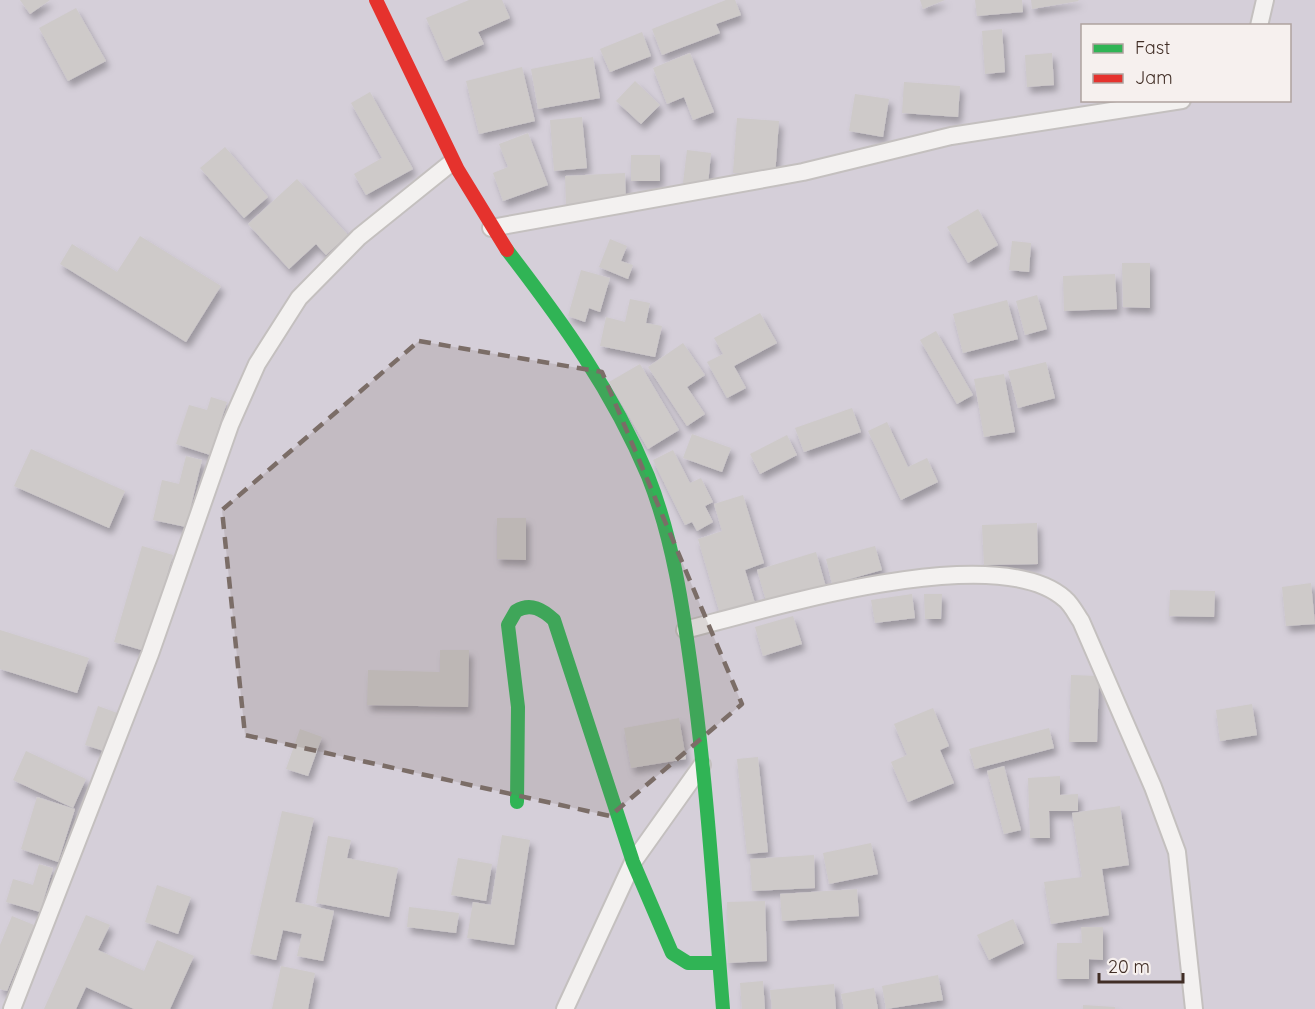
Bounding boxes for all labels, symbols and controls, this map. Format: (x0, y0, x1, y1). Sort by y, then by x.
legend (1081, 24, 1291, 102)
text: Fast (1135, 36, 1170, 59)
text: Jam (1135, 66, 1173, 89)
scale bar (1099, 946, 1183, 984)
text: 20 m (1108, 955, 1150, 978)

